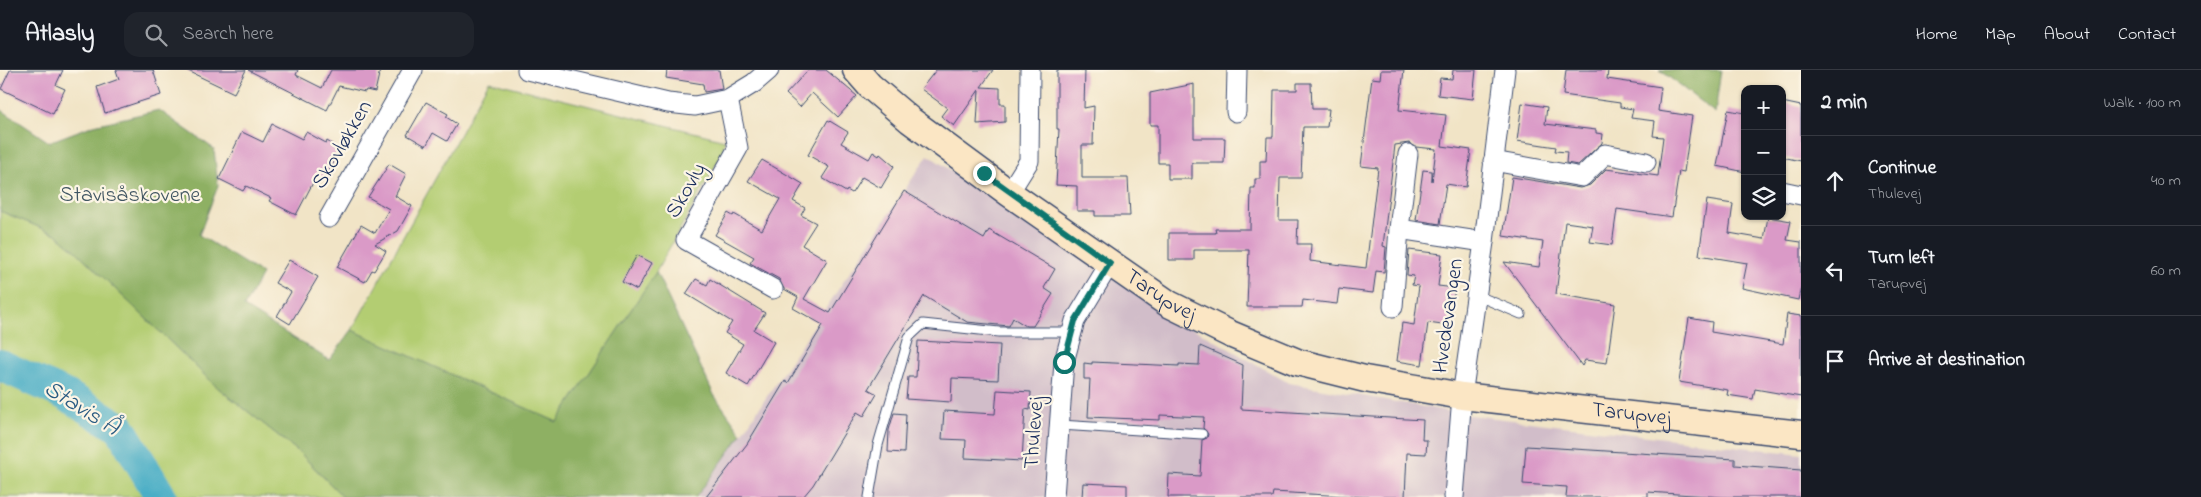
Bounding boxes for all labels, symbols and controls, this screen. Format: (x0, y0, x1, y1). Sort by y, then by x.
search box (124, 12, 474, 57)
text: Atlasly (25, 17, 94, 52)
icon: search (142, 21, 170, 49)
text: Search here (182, 21, 273, 48)
text: Home (1916, 22, 1957, 48)
text: Map (1985, 22, 2016, 48)
text: About (2044, 22, 2090, 48)
text: Contact (2118, 22, 2176, 48)
map controls (1741, 85, 1786, 220)
button: + (1741, 85, 1786, 130)
text: 2 min (1821, 88, 1867, 118)
text: Walk · 100 m (2104, 91, 2181, 115)
street label: Skovløkken (305, 94, 381, 196)
button: − (1741, 130, 1786, 175)
text: Continue (1868, 155, 1936, 182)
street label: Skovly (658, 157, 717, 225)
route end (973, 162, 996, 185)
icon: ahead (1821, 167, 1849, 195)
text: 40 m (2151, 169, 2181, 193)
button: layers (1741, 175, 1786, 220)
park label: Stavisåskovene (60, 180, 201, 212)
text: Thulevej (1868, 182, 1921, 206)
text: Turn left (1868, 245, 1935, 272)
street label: Hvedevangen (1425, 256, 1474, 376)
icon: left (1821, 257, 1849, 285)
text: 60 m (2151, 259, 2181, 283)
street label: Tarupvej (1118, 262, 1202, 331)
text: Tarupvej (1868, 272, 1926, 296)
icon: arrive (1821, 347, 1849, 375)
text: Arrive at destination (1868, 347, 2025, 374)
route start (1053, 351, 1076, 374)
water label: Stavis Å (37, 372, 126, 446)
street label: Thulevej (1017, 395, 1054, 470)
street label: Tarupvej (1590, 395, 1673, 435)

